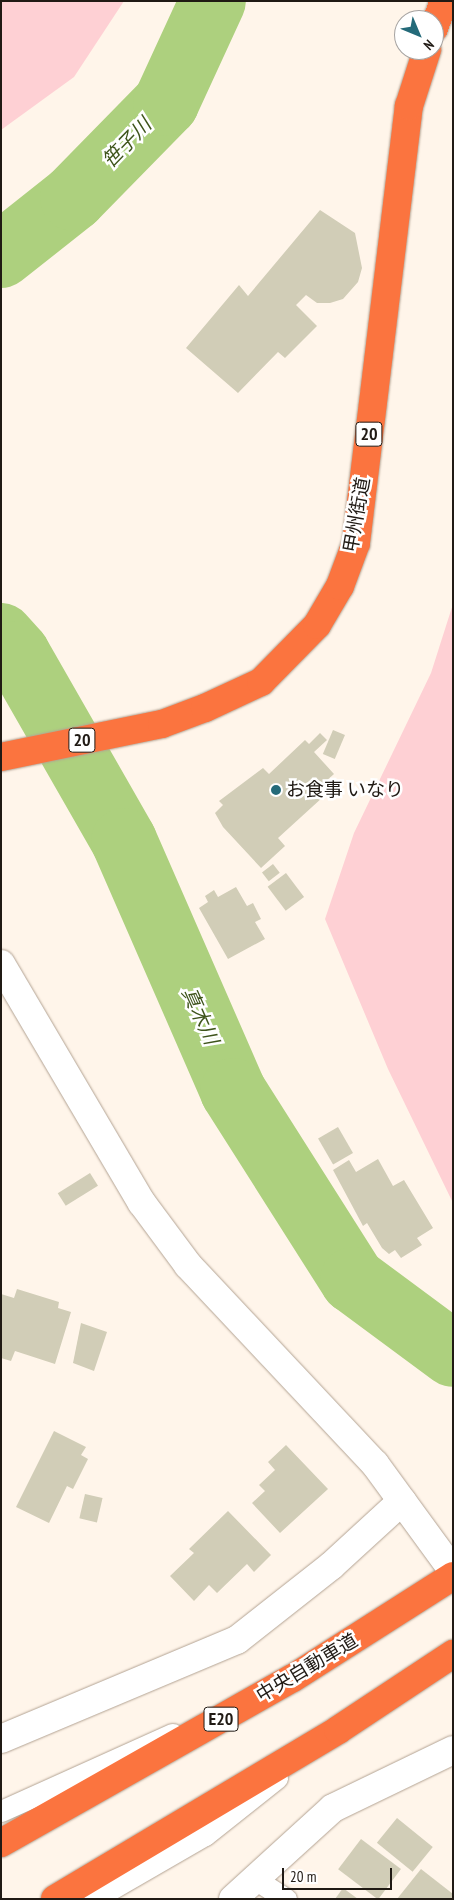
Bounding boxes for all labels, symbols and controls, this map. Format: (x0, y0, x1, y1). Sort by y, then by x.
north arrow (394, 10, 444, 60)
text: N (420, 36, 438, 54)
water label: 笹子川 (98, 113, 156, 173)
road number: 20 (355, 418, 383, 449)
street label: 甲州街道 (339, 476, 375, 554)
road number: 20 (68, 724, 96, 756)
place label: お食事 いなり (286, 779, 404, 801)
marker: お食事 いなり (270, 784, 282, 796)
water label: 真木川 (177, 984, 223, 1048)
street label: 中央自動車道 (252, 1629, 362, 1707)
road number: E20 (204, 1704, 238, 1735)
scale bar (284, 1858, 394, 1890)
text: 20 m (290, 1867, 316, 1886)

